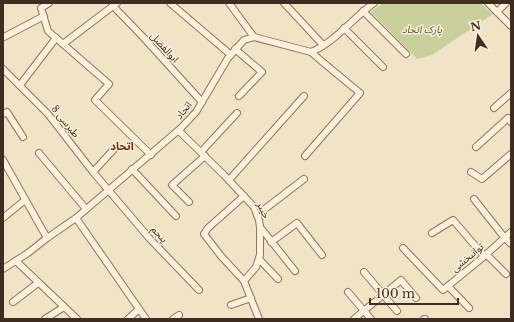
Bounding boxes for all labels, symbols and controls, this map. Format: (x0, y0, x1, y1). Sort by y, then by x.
north arrow (458, 16, 498, 56)
text: N (469, 18, 483, 34)
park label: پارک اتحاد (402, 23, 442, 36)
street label: ابوالفضل (148, 29, 182, 65)
street label: اتحاد (172, 99, 194, 122)
street label: طبرسی 8 (49, 102, 83, 140)
district label: اتحاد (110, 139, 134, 153)
street label: خیبر (254, 199, 273, 221)
street label: پنجم (148, 223, 171, 246)
street label: توانبخشی (448, 240, 486, 275)
scale bar (370, 280, 458, 306)
text: 100 m (376, 286, 415, 301)

